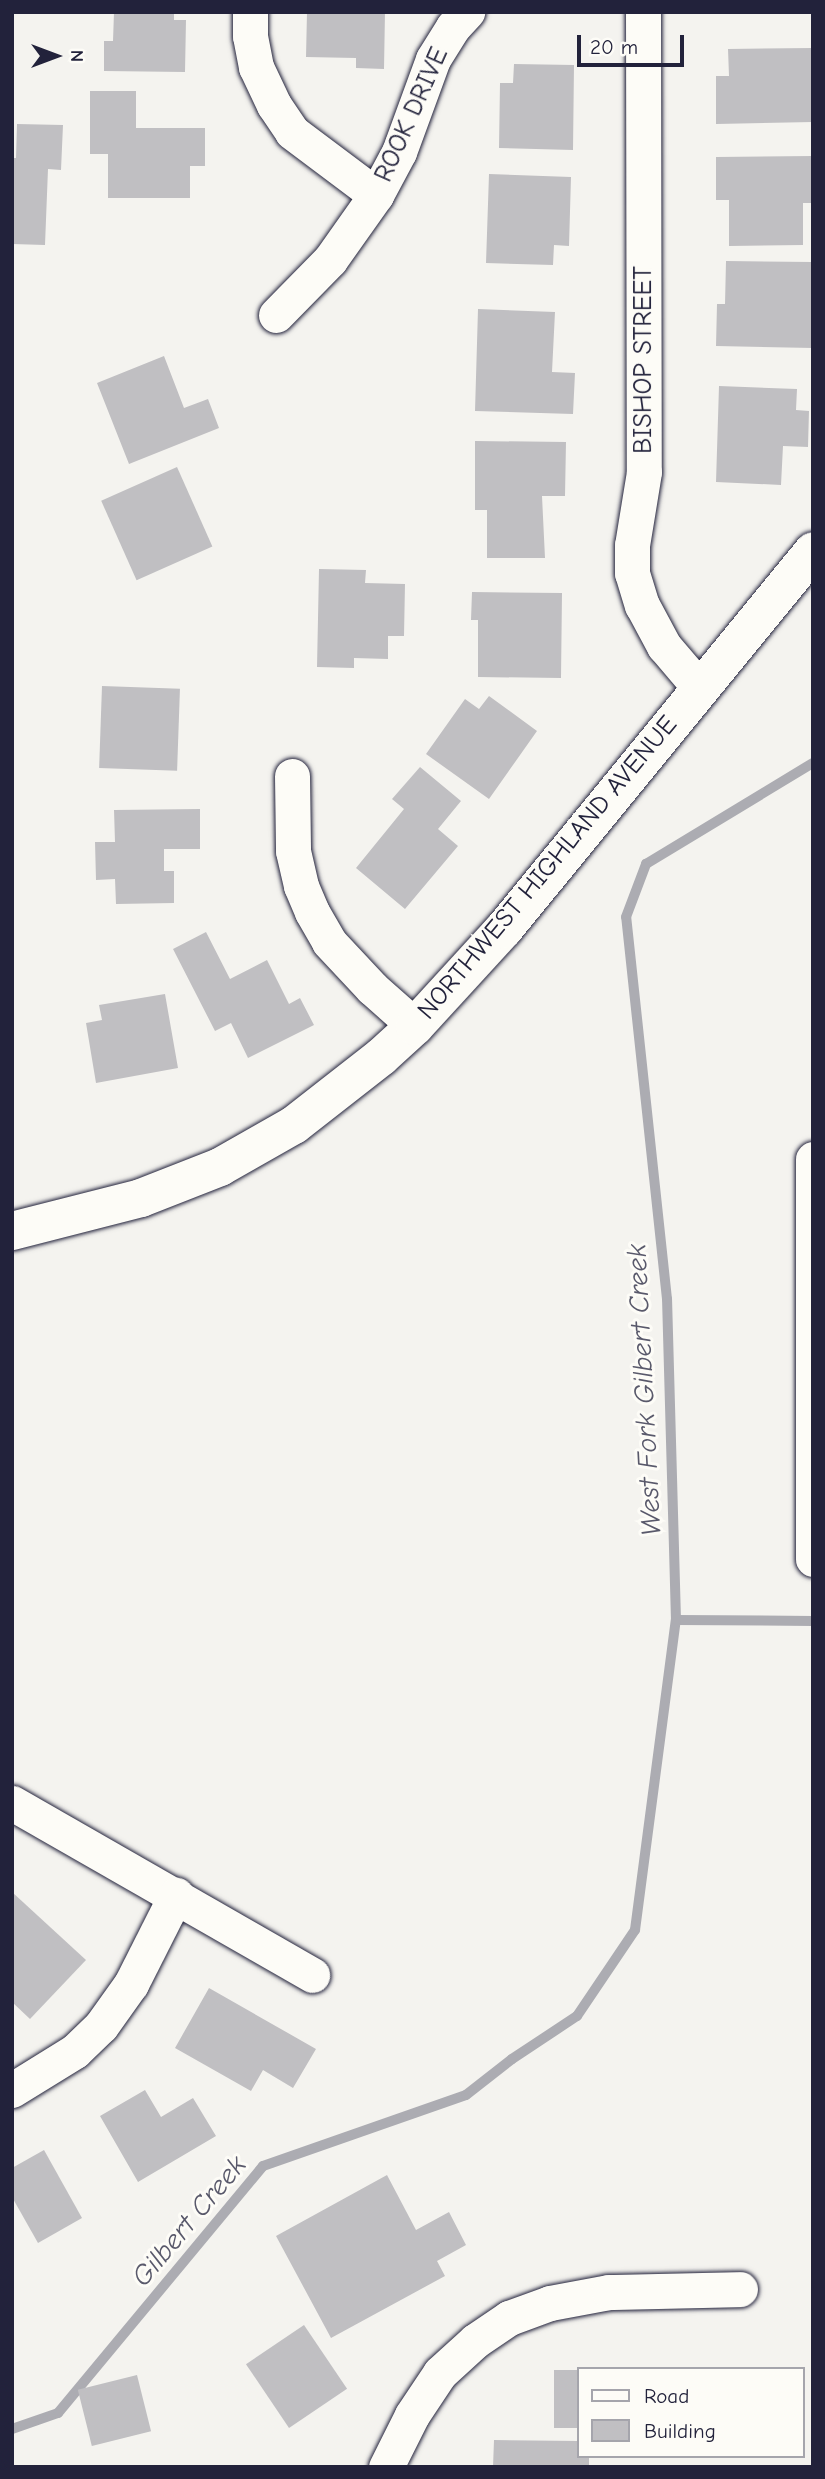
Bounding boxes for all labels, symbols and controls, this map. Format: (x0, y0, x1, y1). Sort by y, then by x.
north arrow (21, 21, 91, 91)
scale bar (580, 21, 687, 65)
text: 20 m (590, 35, 638, 59)
street label: ROOK DRIVE (368, 43, 456, 187)
text: N (66, 50, 88, 62)
street label: BISHOP STREET (628, 266, 660, 454)
street label: NORTHWEST HIGHLAND AVENUE (412, 710, 684, 1026)
water label: West Fork Gilbert Creek (620, 1243, 668, 1537)
water label: Gilbert Creek (125, 2149, 253, 2293)
legend (576, 2367, 804, 2458)
text: Road (644, 2384, 689, 2408)
text: Building (644, 2419, 716, 2443)

